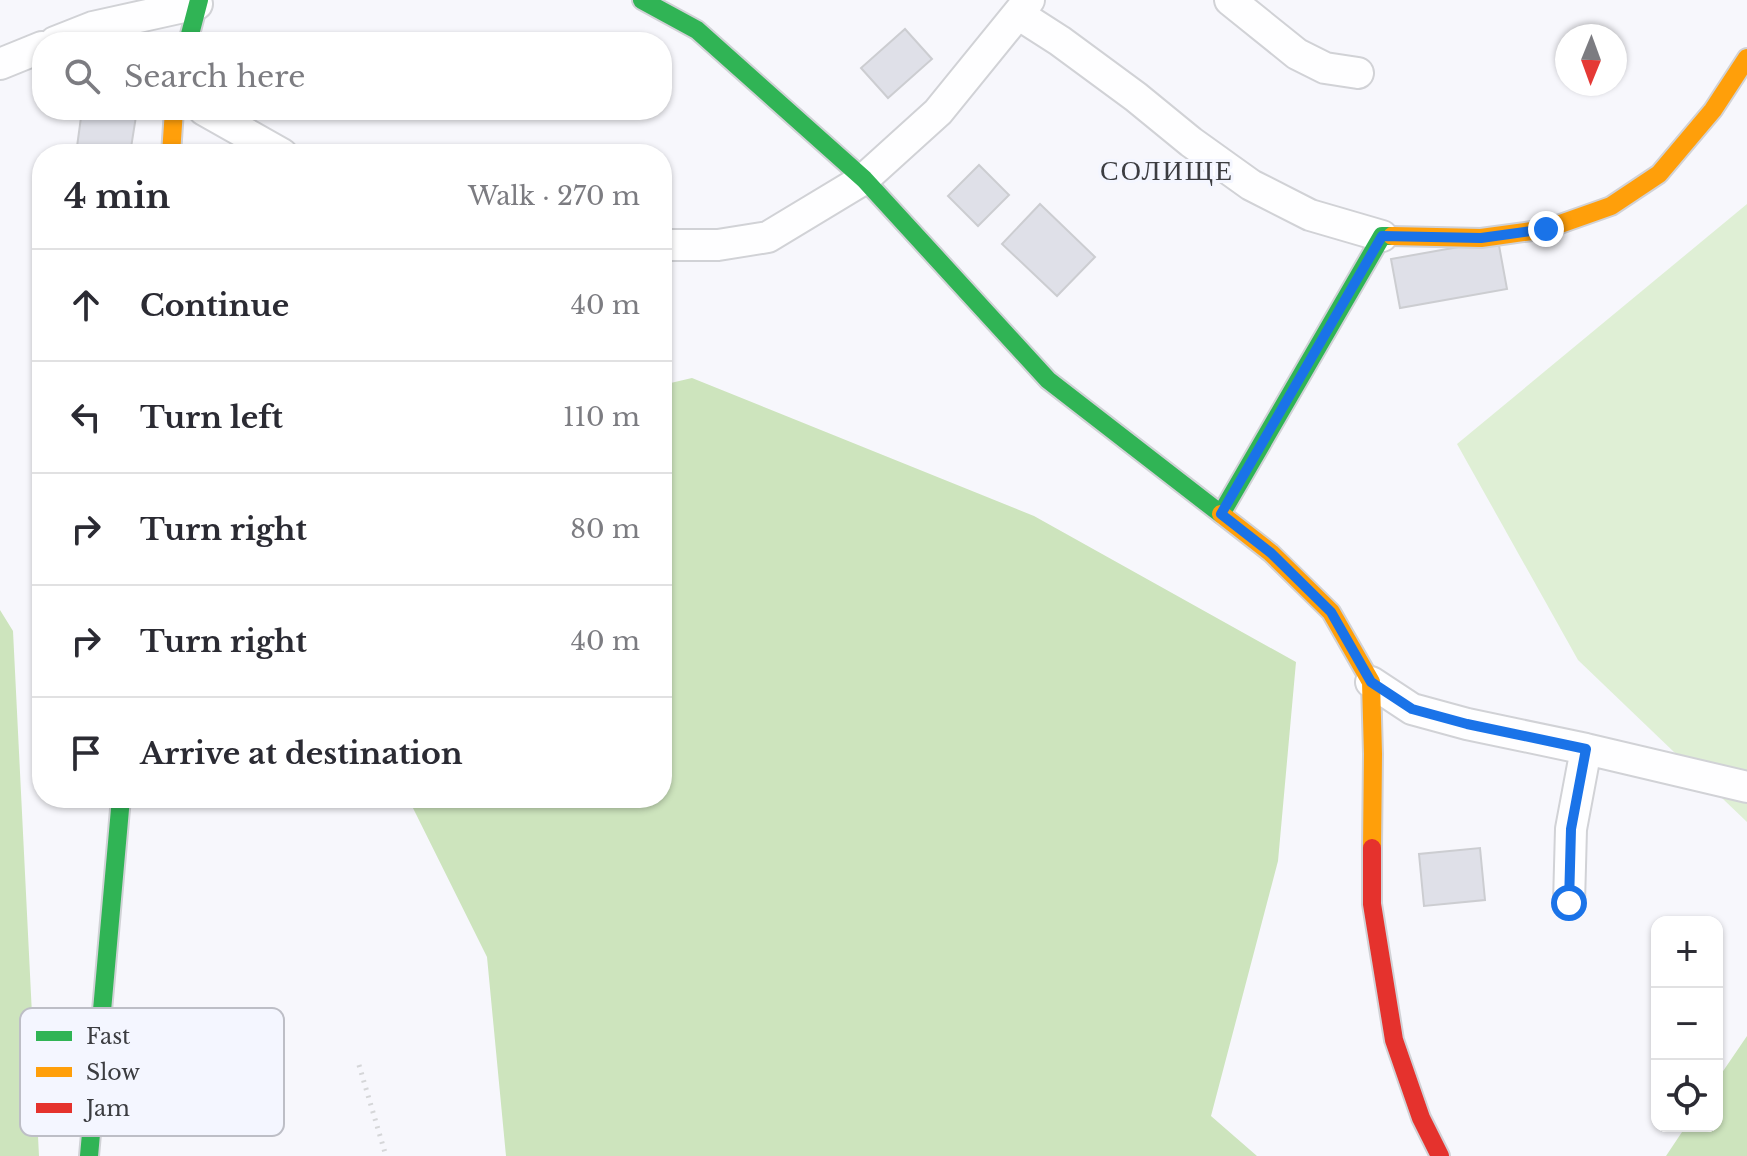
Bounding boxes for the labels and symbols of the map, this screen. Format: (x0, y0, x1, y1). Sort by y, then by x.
north arrow (1555, 24, 1627, 96)
district label: СОЛИЩЕ (1100, 153, 1234, 188)
route end (1528, 211, 1564, 247)
route start (1551, 885, 1587, 921)
legend (20, 1008, 284, 1136)
text: Fast (86, 1023, 131, 1050)
text: Slow (86, 1059, 140, 1086)
text: Jam (83, 1095, 130, 1122)

